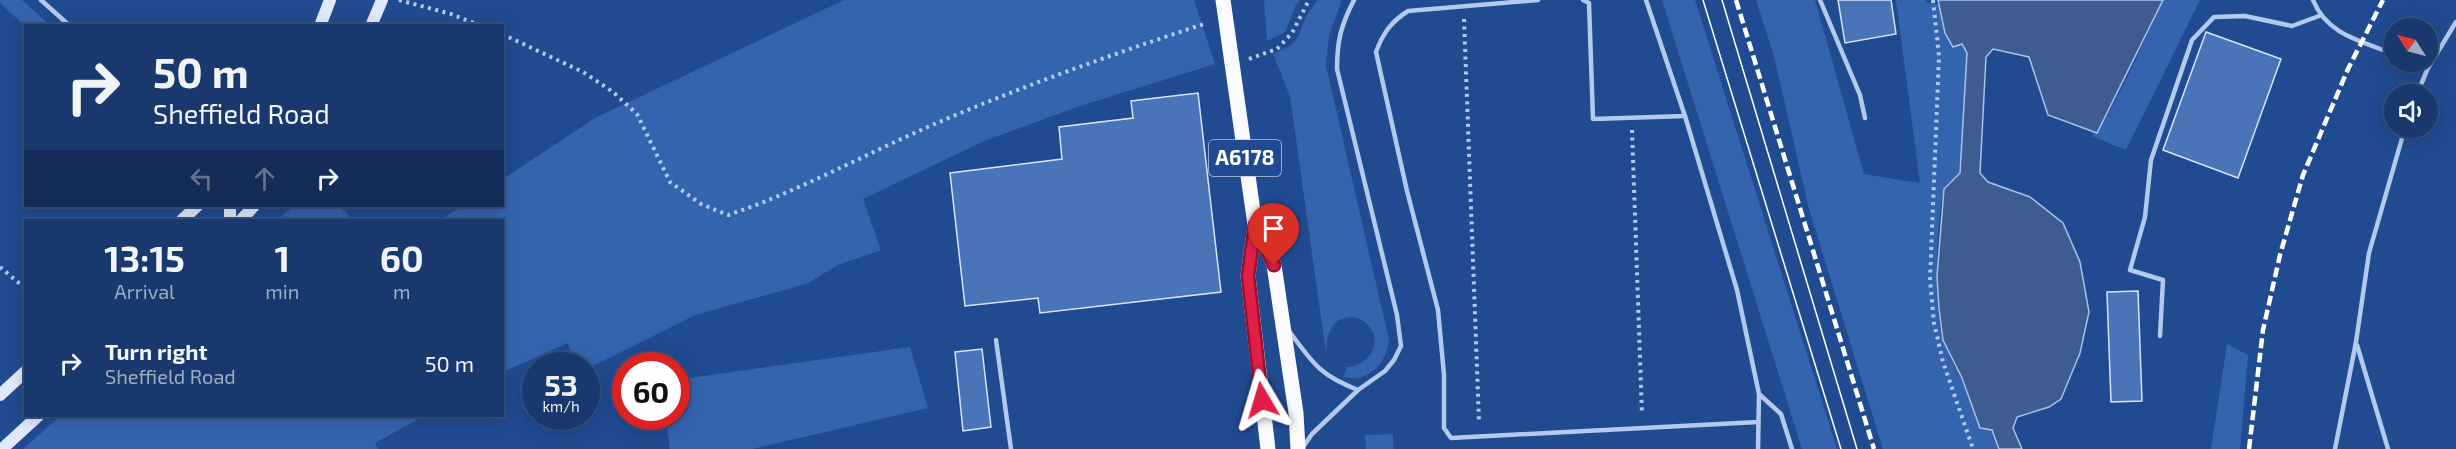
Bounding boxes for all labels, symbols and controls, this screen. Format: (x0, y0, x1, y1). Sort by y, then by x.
north arrow (2384, 18, 2438, 72)
map controls (2384, 18, 2438, 138)
text: 50 m (153, 46, 249, 96)
icon: right (54, 48, 132, 126)
button: sound (2384, 84, 2438, 138)
text: Sheffield Road (153, 97, 330, 129)
road number: A6178 (1209, 140, 1281, 176)
icon: left (185, 162, 218, 195)
icon: ahead (248, 162, 281, 195)
icon: right (311, 162, 344, 195)
pin (1248, 203, 1299, 265)
icon: arrive (1257, 212, 1290, 245)
text: 13:15 (104, 236, 185, 279)
text: 1 (275, 236, 290, 279)
text: 60 (380, 236, 424, 279)
text: Arrival (114, 279, 175, 303)
text: min (265, 279, 299, 303)
text: m (393, 279, 410, 303)
text: Turn right (105, 338, 207, 364)
icon: right (54, 347, 87, 380)
text: 50 m (425, 350, 474, 376)
speed limit sign: 60 (612, 352, 690, 430)
text: Sheffield Road (105, 364, 236, 388)
text: 53 (544, 366, 578, 402)
position arrow (1230, 368, 1294, 432)
text: km/h (542, 397, 580, 415)

